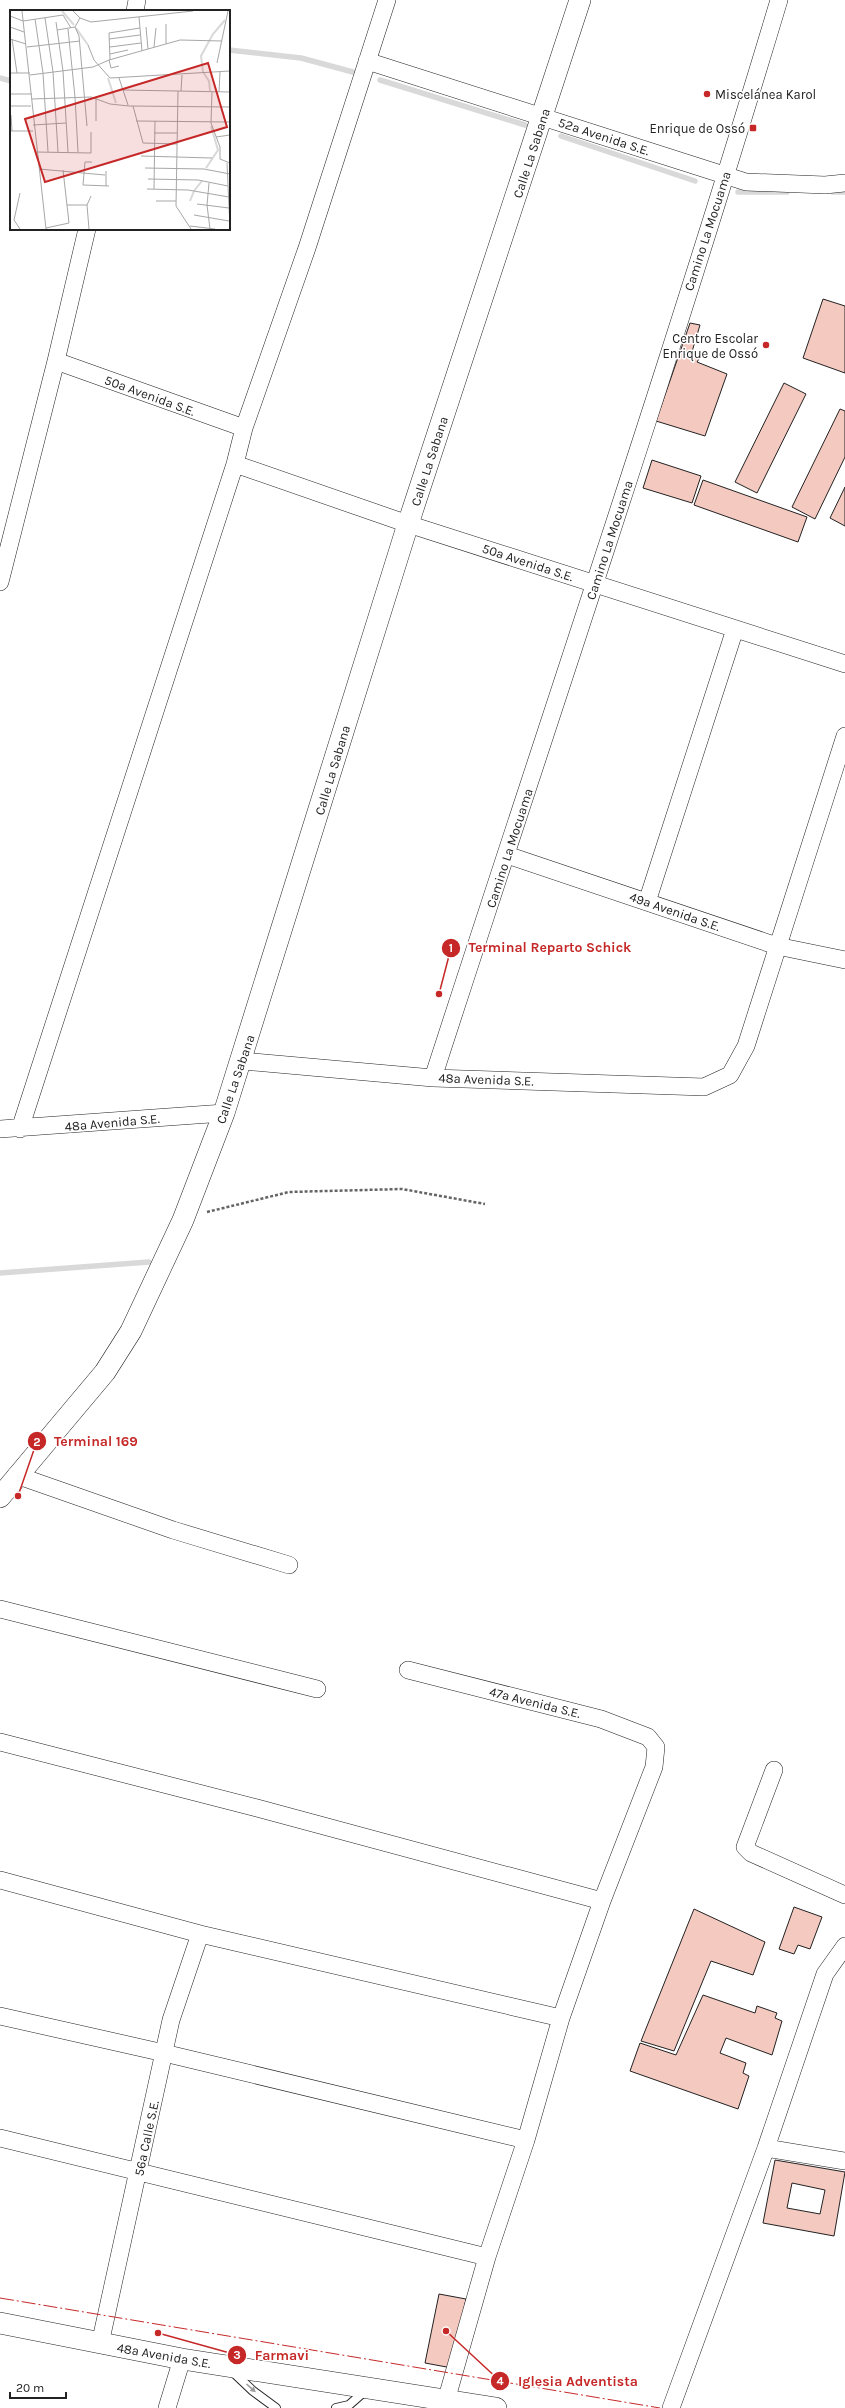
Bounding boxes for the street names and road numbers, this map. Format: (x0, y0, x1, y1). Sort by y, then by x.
street label: Calle La Sabana (510, 106, 553, 200)
street label: 52a Avenida S.E. (556, 115, 651, 158)
street label: Camino La Mocuama (681, 170, 734, 293)
street label: 50a Avenida S.E. (103, 372, 197, 419)
street label: Calle La Sabana (408, 414, 451, 508)
street label: Camino La Mocuama (583, 479, 636, 602)
street label: 50a Avenida S.E. (480, 541, 575, 584)
street label: Calle La Sabana (312, 723, 353, 817)
street label: Camino La Mocuama (483, 787, 536, 910)
street label: 49a Avenida S.E. (628, 889, 722, 934)
street label: Calle La Sabana (213, 1033, 258, 1126)
street label: 48a Avenida S.E. (438, 1070, 534, 1089)
street label: 48a Avenida S.E. (64, 1111, 160, 1134)
street label: 47a Avenida S.E. (488, 1684, 582, 1721)
street label: 56a Calle S.E. (131, 2099, 162, 2177)
street label: 48a Avenida S.E. (116, 2340, 212, 2371)

